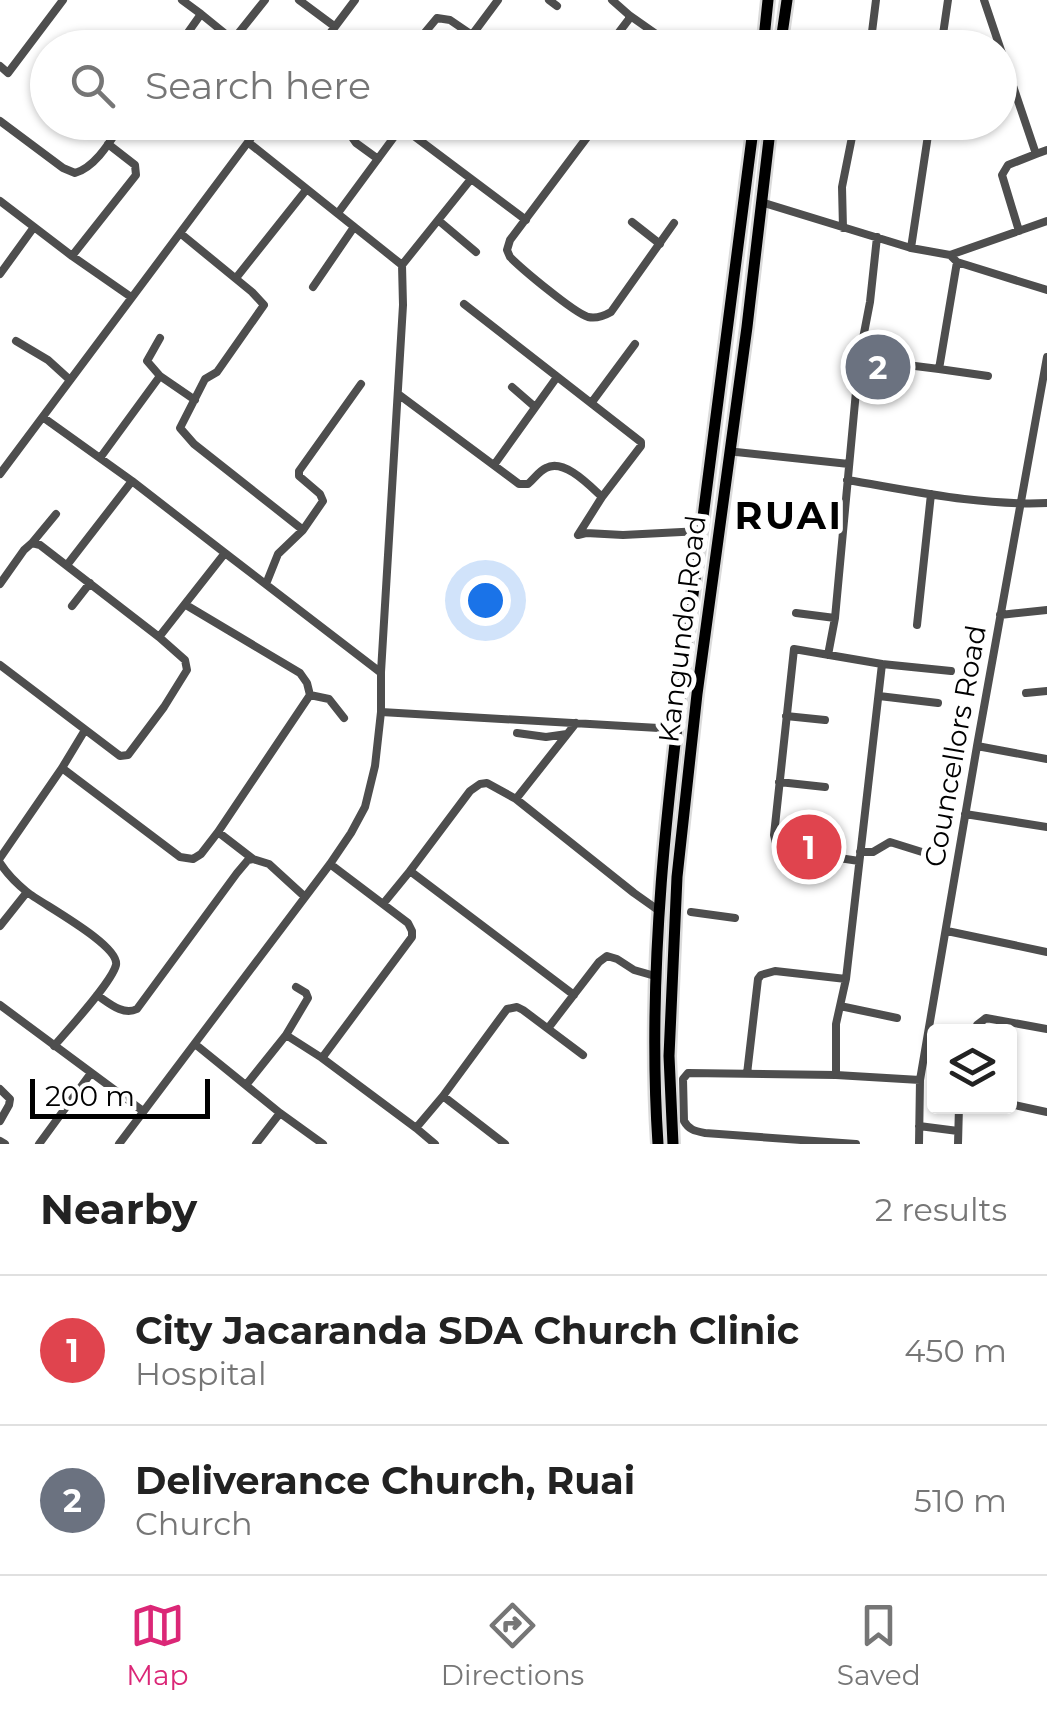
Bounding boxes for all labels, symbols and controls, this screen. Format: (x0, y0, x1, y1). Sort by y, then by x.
search box (30, 30, 1017, 140)
icon: search (65, 58, 120, 113)
text: Search here (145, 62, 371, 109)
pin: 2 (846, 330, 910, 404)
district label: RUAI (735, 492, 843, 539)
street label: Kangundo Road (651, 513, 713, 745)
your location (460, 575, 511, 626)
street label: Councellors Road (917, 622, 993, 870)
pin: 1 (776, 810, 842, 884)
map controls (927, 1024, 1017, 1114)
button: layers (927, 1024, 1017, 1114)
scale bar (30, 1074, 210, 1118)
text: 200 m (45, 1079, 135, 1113)
text: Nearby (40, 1183, 197, 1235)
text: 2 results (875, 1190, 1007, 1229)
text: City Jacaranda SDA Church Clinic (135, 1307, 799, 1354)
text: 1 (66, 1331, 79, 1370)
text: 450 m (904, 1331, 1007, 1370)
text: Hospital (135, 1354, 267, 1393)
text: Deliverance Church, Ruai (135, 1457, 635, 1504)
text: 2 (63, 1481, 82, 1520)
text: 510 m (914, 1481, 1007, 1520)
text: Church (135, 1504, 253, 1543)
tab: Map (126, 1598, 188, 1692)
tab: Directions (441, 1598, 584, 1692)
tab: Saved (837, 1598, 921, 1692)

